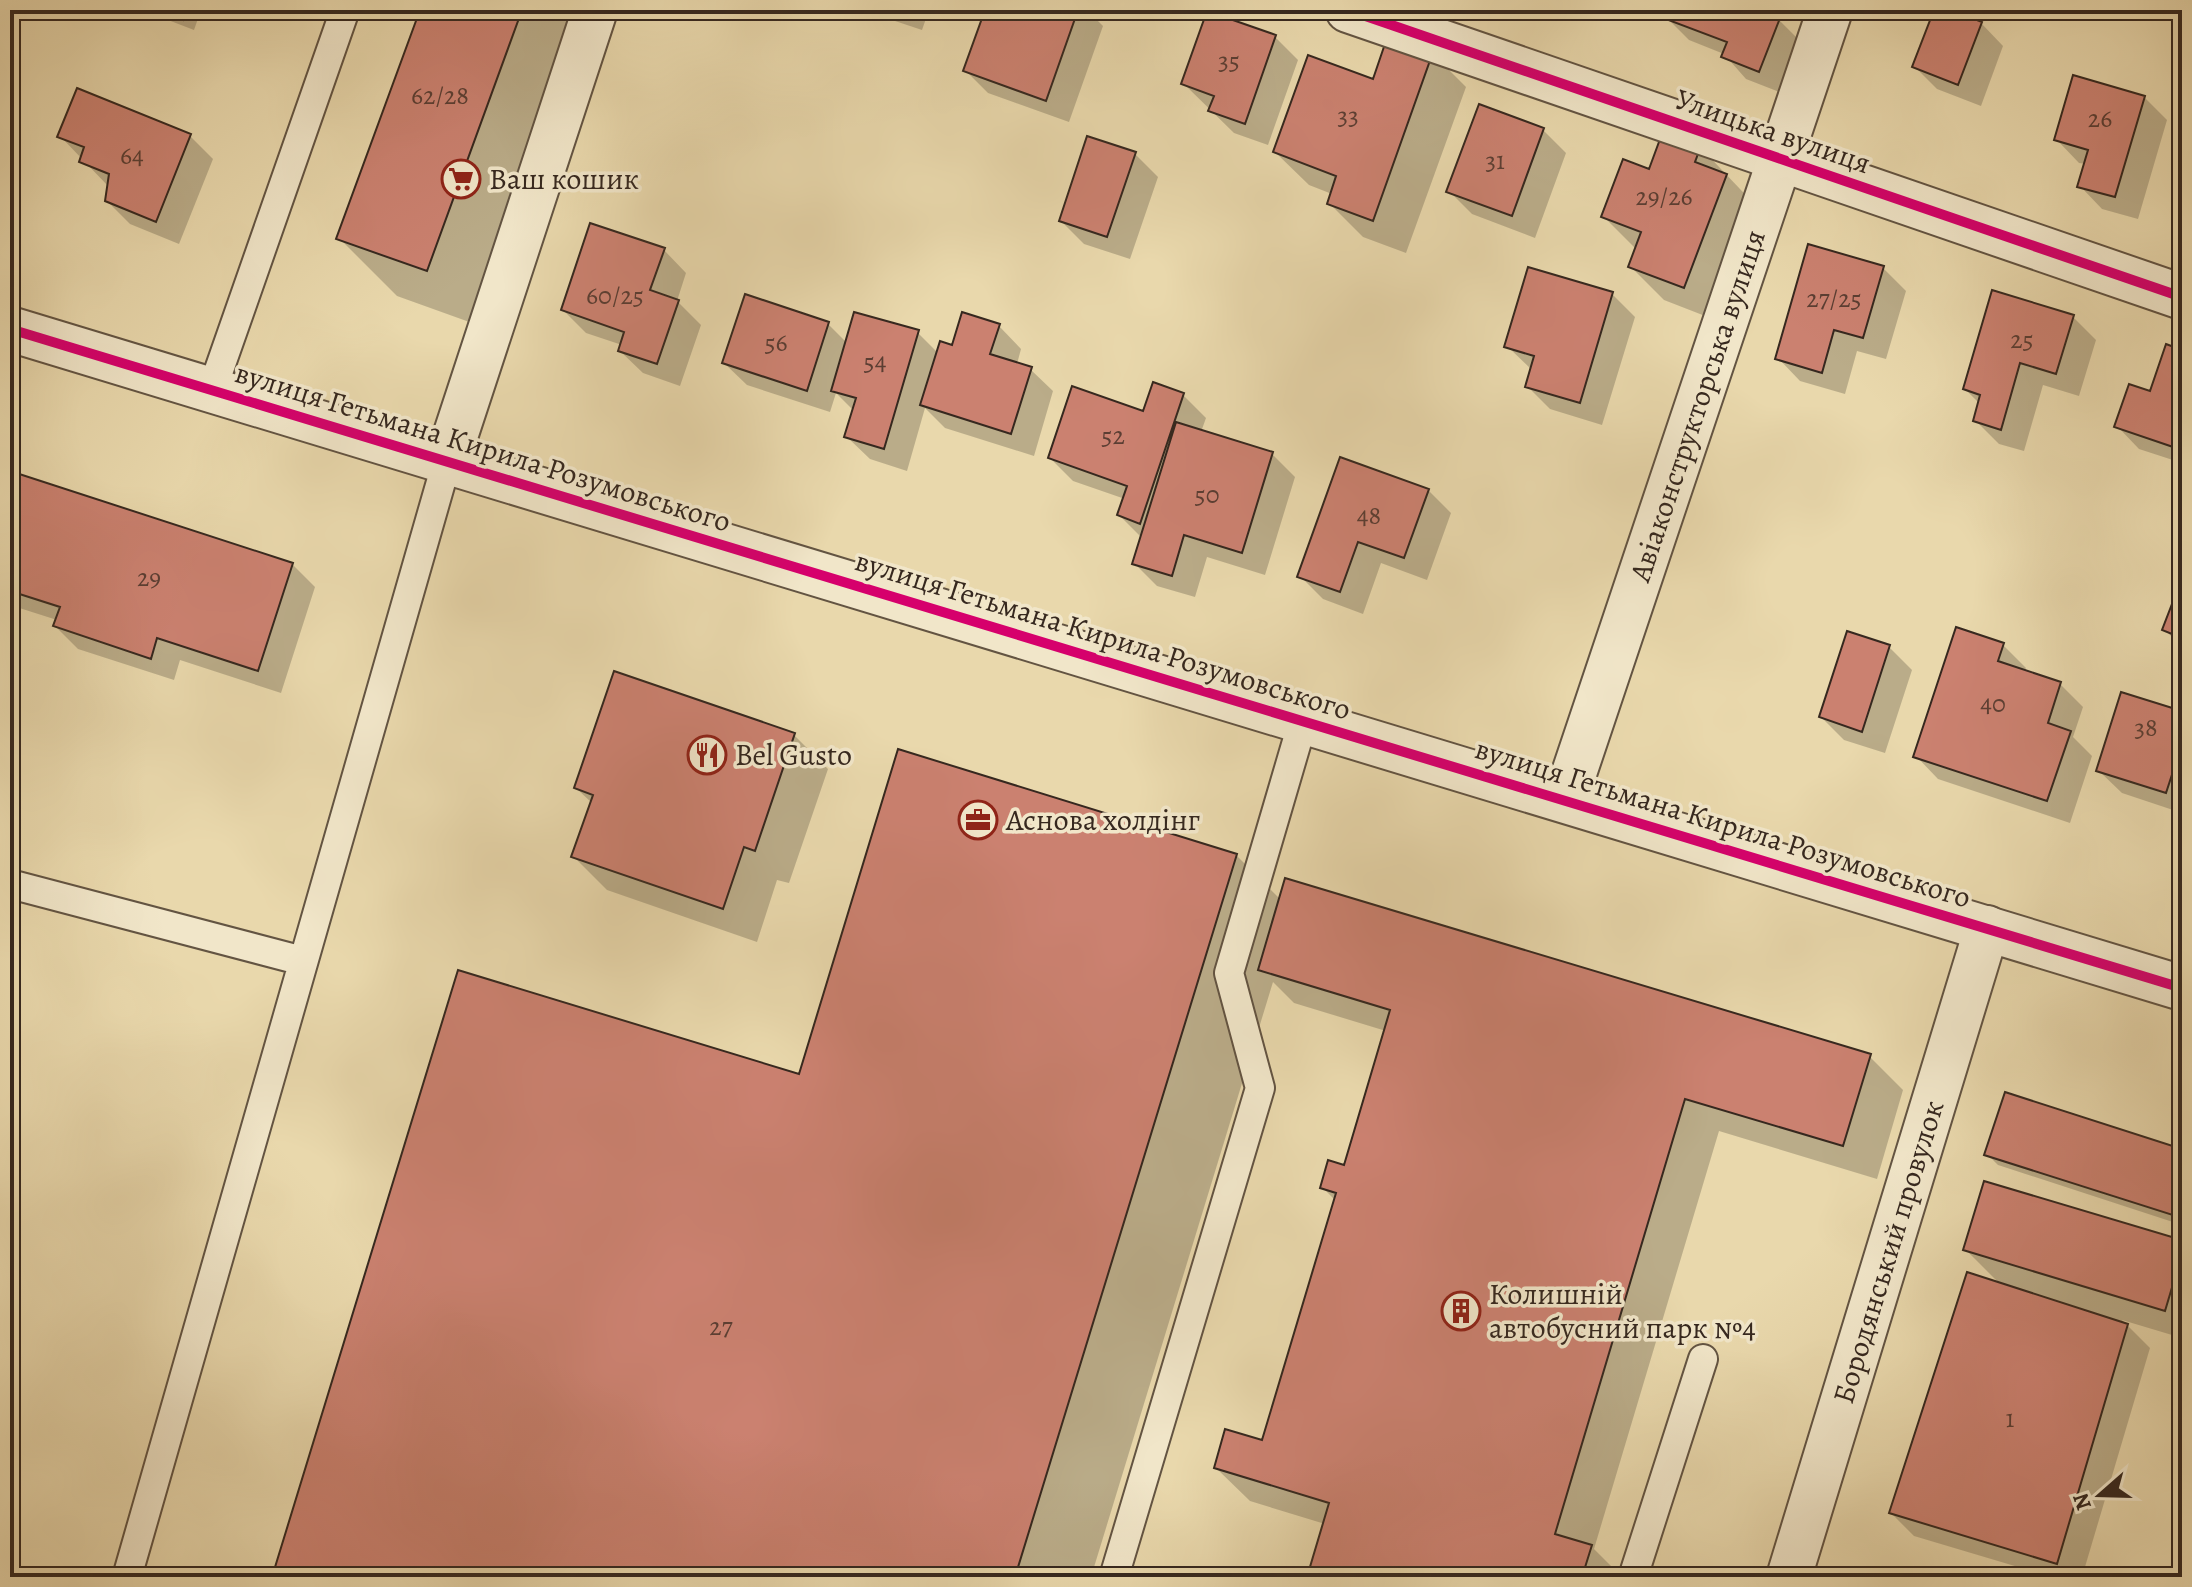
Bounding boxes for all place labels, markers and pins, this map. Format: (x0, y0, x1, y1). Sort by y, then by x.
supermarket icon: Ваш кошик (440, 158, 482, 200)
place label: Ваш кошик (489, 159, 639, 199)
restaurant icon: Bel Gusto (686, 734, 728, 776)
place label: Bel Gusto (735, 735, 852, 775)
office icon: Аснова холдінг (957, 799, 999, 841)
place label: Аснова холдінг (1005, 800, 1201, 840)
place label: Колишній автобусний парк №4 (1489, 1274, 1756, 1348)
building icon: Колишній автобусний парк №4 (1440, 1290, 1482, 1332)

